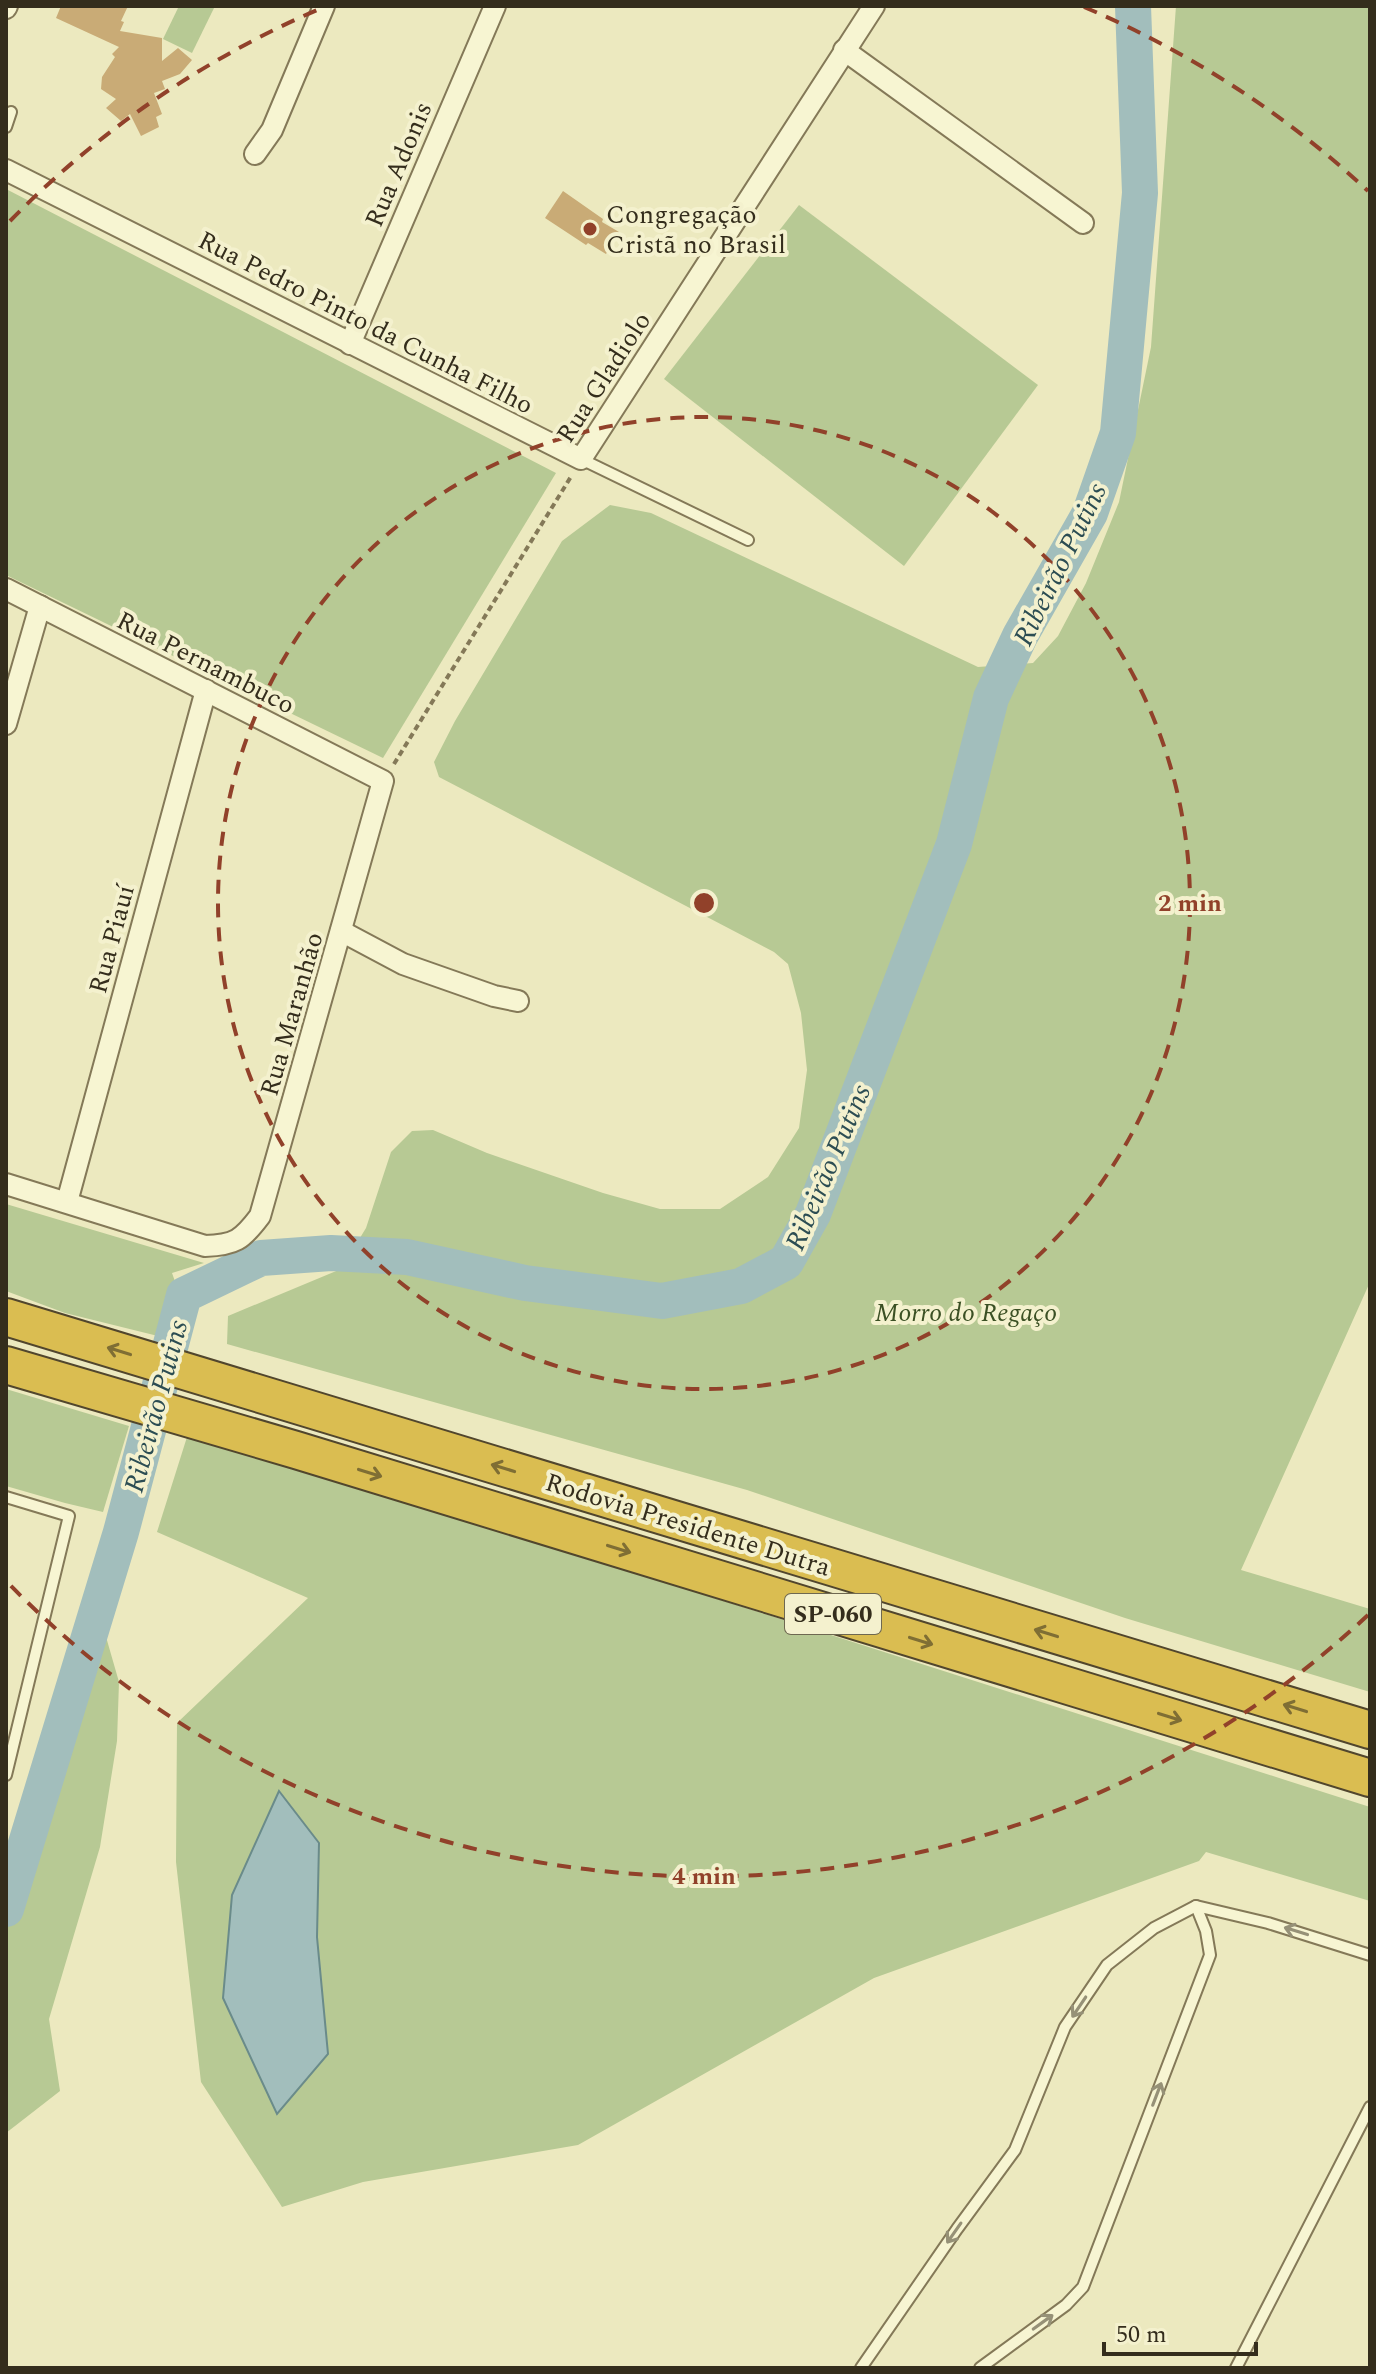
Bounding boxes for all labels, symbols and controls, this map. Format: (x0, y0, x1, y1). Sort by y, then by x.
street label: Rua Adonis (355, 95, 443, 233)
place label: Congregação Cristã no Brasil (606, 195, 786, 265)
marker: Congregação Cristã no Brasil (581, 220, 599, 238)
street label: Rua Pedro Pinto da Cunha Filho (191, 221, 540, 425)
street label: Rua Gladiolo (546, 304, 661, 451)
water label: Ribeirão Putins (1002, 476, 1118, 654)
street label: Rua Pernambuco (109, 601, 302, 725)
street label: Rua Piauí (78, 879, 146, 998)
text: 2 min (1158, 886, 1222, 922)
centre of rings (690, 889, 718, 917)
street label: Rua Maranhão (249, 928, 334, 1101)
water label: Ribeirão Putins (774, 1078, 883, 1257)
park label: Morro do Regaço (875, 1293, 1057, 1333)
water label: Ribeirão Putins (113, 1315, 200, 1497)
one-way arrow (106, 1343, 131, 1358)
one-way arrow (490, 1460, 516, 1475)
street label: Rodovia Presidente Dutra (540, 1462, 836, 1587)
one-way arrow (357, 1466, 383, 1481)
one-way arrow (606, 1543, 631, 1557)
road number: SP-060 (785, 1594, 881, 1634)
one-way arrow (1034, 1625, 1060, 1640)
one-way arrow (908, 1634, 934, 1649)
one-way arrow (1283, 1700, 1309, 1715)
one-way arrow (1156, 1710, 1182, 1725)
text: 4 min (672, 1859, 736, 1895)
one-way arrow (1283, 1923, 1308, 1938)
one-way arrow (1071, 1995, 1087, 2017)
one-way arrow (1151, 2082, 1165, 2107)
one-way arrow (946, 2221, 962, 2243)
scale bar (1104, 2306, 1256, 2356)
one-way arrow (1032, 2314, 1054, 2330)
text: 50 m (1116, 2317, 1167, 2353)

